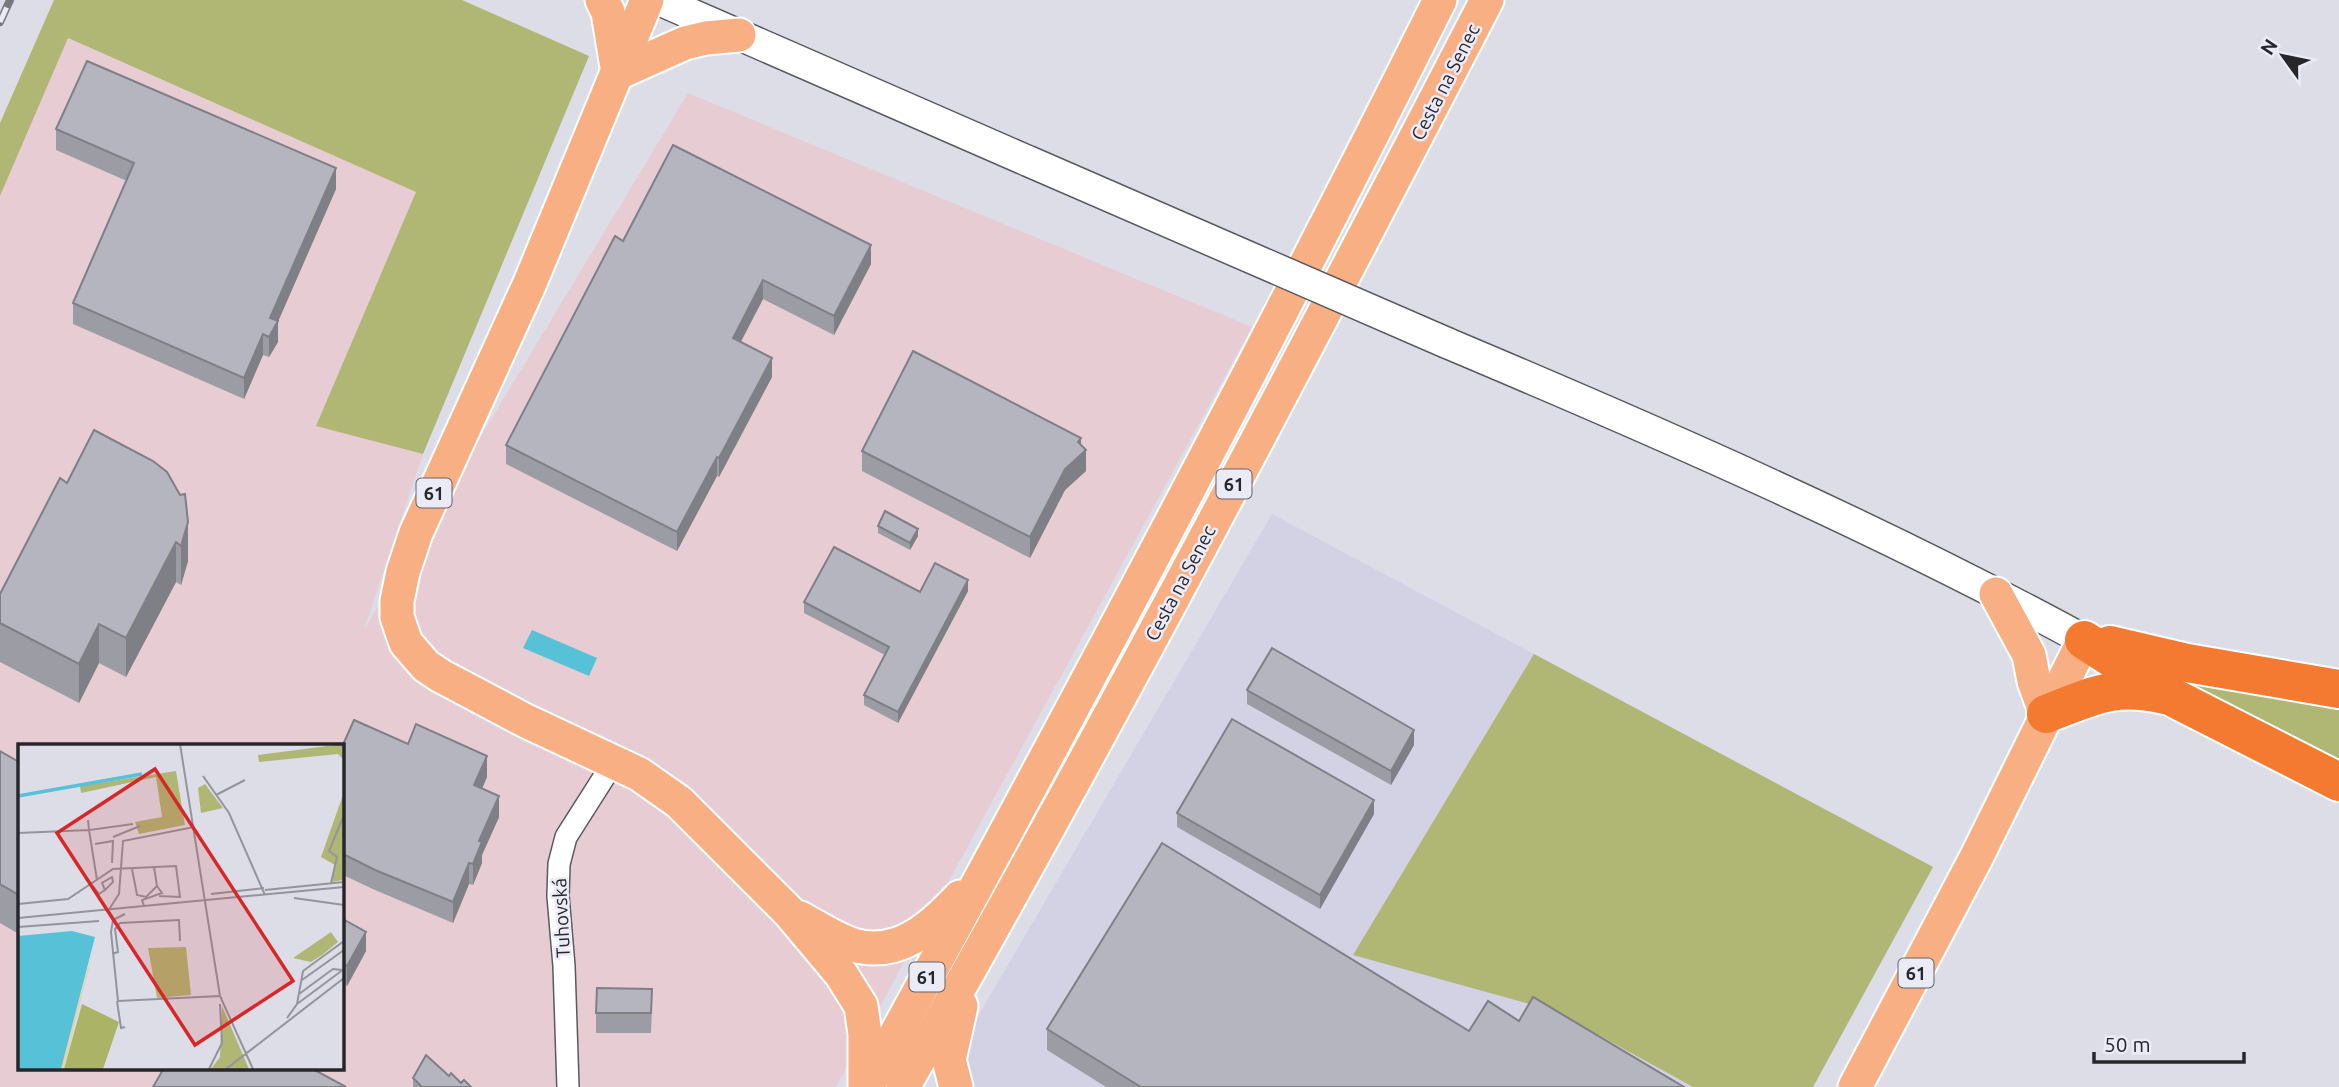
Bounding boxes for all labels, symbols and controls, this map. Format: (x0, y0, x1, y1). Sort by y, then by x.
street label: Cesta na Senec (1406, 20, 1484, 144)
north arrow (2248, 21, 2318, 91)
text: N (2256, 35, 2282, 59)
road number: 61 (1216, 470, 1252, 498)
road number: 61 (416, 478, 452, 508)
street label: Cesta na Senec (1140, 521, 1220, 644)
inset map (18, 744, 343, 1070)
street label: Tuhovská (548, 878, 574, 958)
road number: 61 (1898, 958, 1934, 988)
road number: 61 (909, 962, 944, 992)
scale bar (2094, 1020, 2244, 1064)
text: 50 m (2104, 1032, 2151, 1056)

